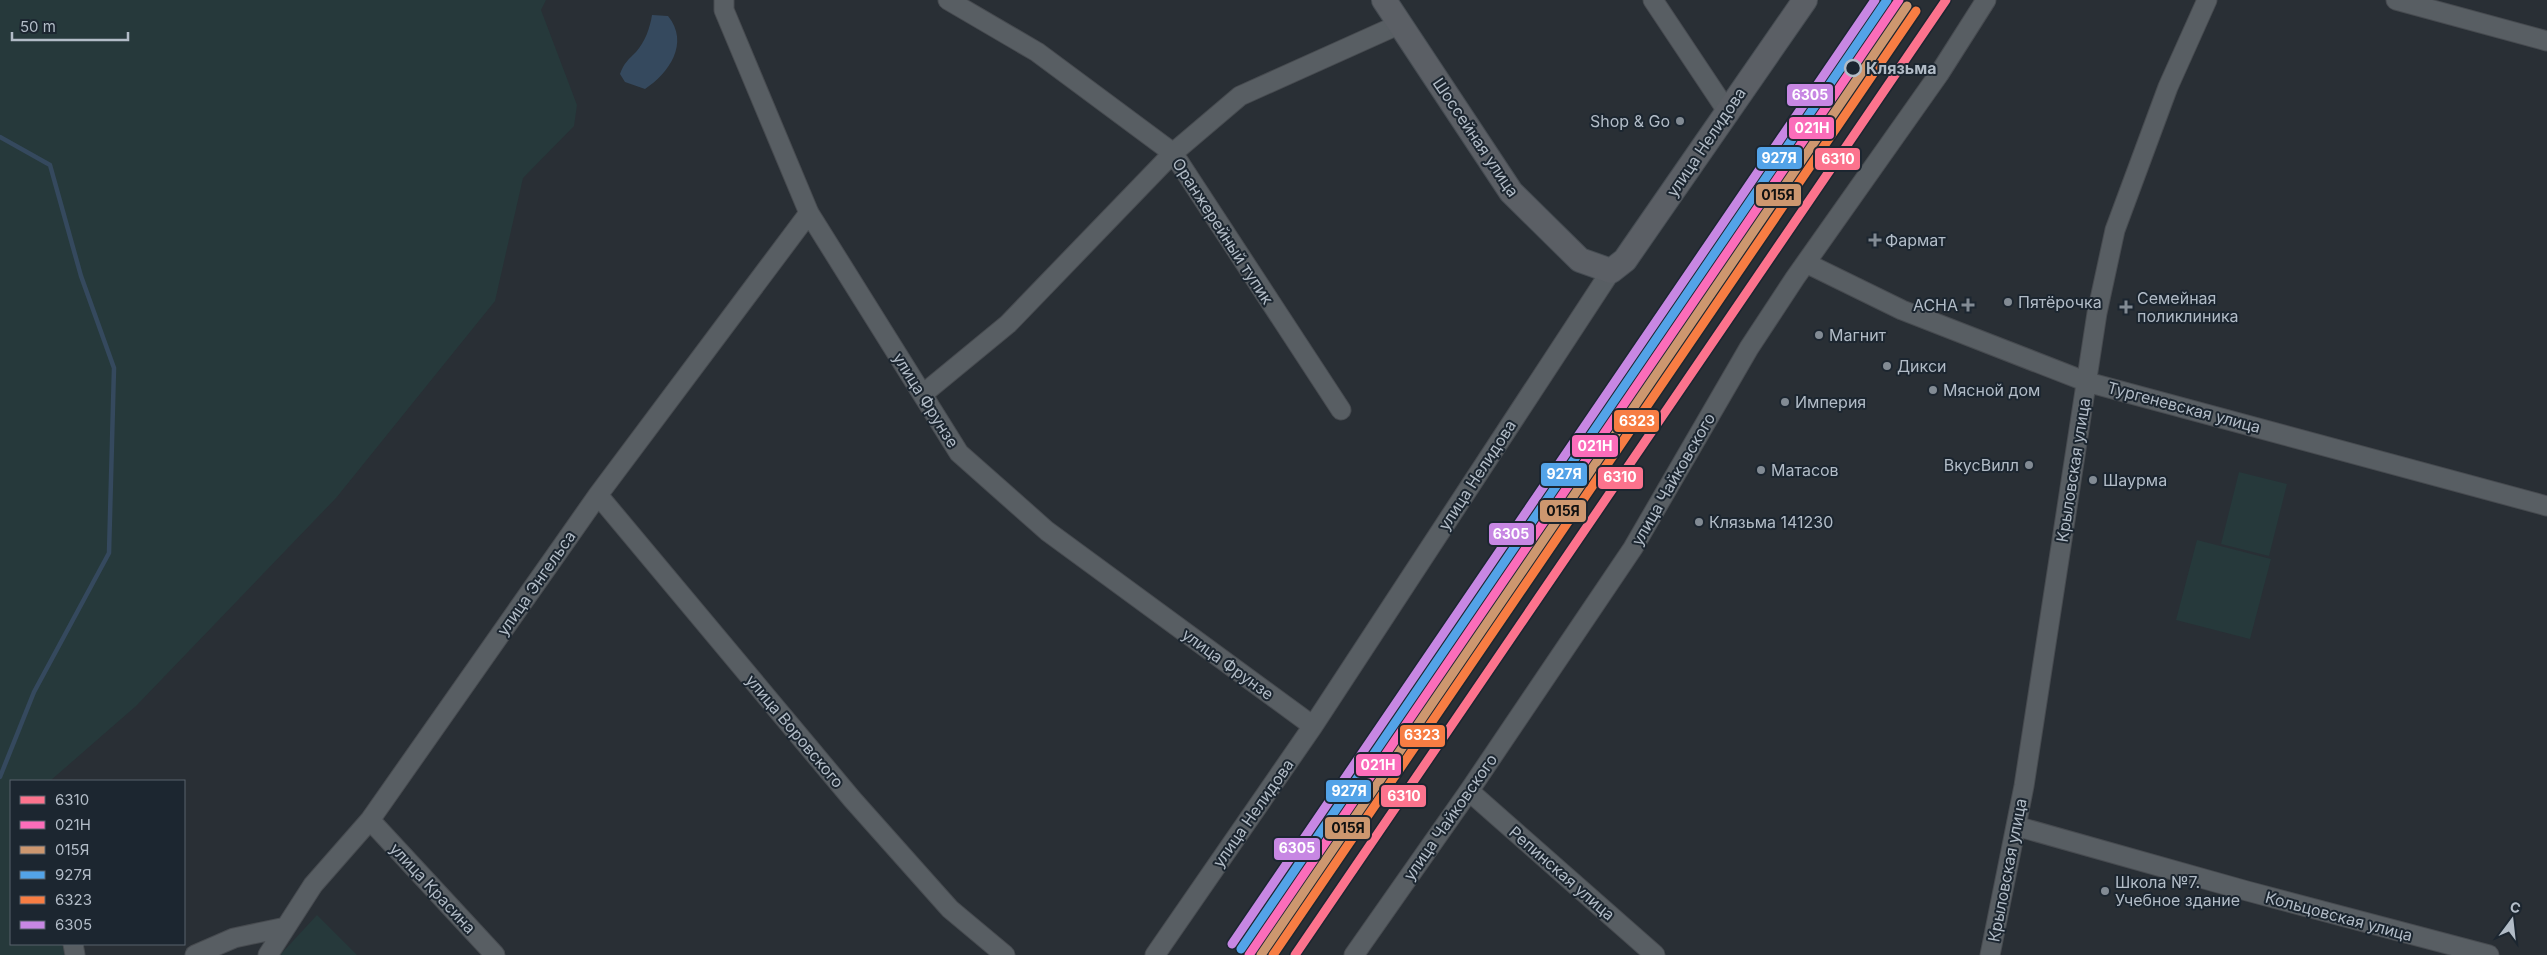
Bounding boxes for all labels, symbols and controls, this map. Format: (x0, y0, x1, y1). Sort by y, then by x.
scale bar (12, 10, 129, 42)
text: 50 m (20, 17, 56, 36)
place label: Клязьма (1866, 58, 1936, 78)
marker: Клязьма (1844, 59, 1862, 77)
street label: Шоссейная улица (1429, 74, 1523, 200)
line badge: 6305 (1786, 83, 1834, 107)
street label: улица Нелидова (1662, 84, 1750, 200)
text: 6305 (1792, 86, 1828, 103)
place label: Shop & Go (1590, 111, 1670, 131)
marker: Shop & Go (1674, 115, 1686, 127)
line badge: 021Н (1788, 116, 1835, 140)
text: 021Н (1795, 119, 1829, 136)
line badge: 927Я (1756, 146, 1803, 170)
line badge: 6310 (1814, 147, 1861, 171)
text: 927Я (1761, 149, 1797, 166)
text: 6310 (1821, 150, 1855, 167)
street label: Оранжерейный тупик (1168, 154, 1278, 308)
line badge: 015Я (1755, 183, 1802, 207)
text: 015Я (1761, 186, 1795, 203)
place label: Фармат (1885, 230, 1946, 250)
marker: Фармат (1869, 234, 1881, 246)
place label: Семейная поликлиника (2137, 288, 2239, 326)
place label: Пятёрочка (2018, 292, 2102, 312)
place label: АСНА (1913, 295, 1958, 315)
marker: Пятёрочка (2002, 296, 2014, 308)
marker: АСНА (1962, 299, 1974, 311)
marker: Семейная поликлиника (2119, 300, 2133, 314)
place label: Магнит (1829, 325, 1887, 345)
marker: Магнит (1813, 329, 1825, 341)
street label: улица Фрунзе (889, 349, 963, 451)
place label: Дикси (1897, 356, 1946, 376)
marker: Дикси (1881, 360, 1893, 372)
street label: Тургеневская улица (2105, 377, 2263, 437)
place label: Мясной дом (1943, 380, 2040, 400)
marker: Мясной дом (1927, 384, 1939, 396)
place label: Империя (1795, 392, 1866, 412)
marker: Империя (1779, 396, 1791, 408)
street label: Крыловская улица (2052, 396, 2094, 544)
line badge: 6323 (1613, 409, 1660, 433)
street label: улица Чайковского (1627, 409, 1719, 549)
text: 6323 (1619, 412, 1655, 429)
street label: улица Нелидова (1434, 416, 1520, 534)
line badge: 021Н (1571, 434, 1619, 458)
text: 021Н (1578, 437, 1612, 454)
place label: ВкусВилл (1944, 455, 2019, 475)
marker: ВкусВилл (2023, 459, 2035, 471)
place label: Матасов (1771, 460, 1839, 480)
line badge: 927Я (1540, 462, 1588, 487)
marker: Матасов (1755, 464, 1767, 476)
text: 927Я (1546, 465, 1582, 482)
line badge: 6310 (1597, 466, 1644, 490)
text: 6310 (1603, 468, 1637, 485)
place label: Шаурма (2103, 470, 2167, 490)
marker: Шаурма (2087, 474, 2099, 486)
line badge: 015Я (1539, 499, 1587, 523)
text: 015Я (1546, 502, 1580, 519)
place label: Клязьма 141230 (1709, 512, 1833, 532)
marker: Клязьма 141230 (1693, 516, 1705, 528)
line badge: 6305 (1488, 522, 1535, 546)
text: 6305 (1493, 525, 1529, 542)
street label: улица Энгельса (492, 527, 580, 639)
street label: улица Фрунзе (1178, 624, 1278, 704)
street label: улица Воровского (742, 670, 848, 792)
line badge: 6323 (1399, 724, 1446, 748)
text: 6323 (1404, 726, 1440, 743)
street label: улица Чайковского (1399, 750, 1501, 884)
line badge: 021Н (1355, 753, 1402, 777)
street label: улица Нелидова (1208, 755, 1298, 871)
text: 021Н (1361, 756, 1395, 773)
line badge: 927Я (1325, 779, 1372, 803)
legend (10, 780, 185, 945)
text: 927Я (1331, 782, 1367, 799)
line badge: 6310 (1380, 784, 1427, 808)
text: 6310 (1387, 787, 1421, 804)
text: 6310 (55, 790, 89, 809)
street label: Крыловская улица (1983, 797, 2031, 943)
text: 021Н (55, 815, 91, 834)
line badge: 015Я (1324, 816, 1371, 840)
text: 015Я (1331, 819, 1365, 836)
street label: Репинская улица (1505, 822, 1619, 924)
line badge: 6305 (1273, 837, 1321, 861)
street label: улица Красина (386, 839, 480, 937)
text: 6305 (1279, 839, 1315, 856)
text: 015Я (55, 840, 89, 859)
text: 927Я (55, 865, 92, 884)
place label: Школа №7. Учебное здание (2115, 872, 2240, 910)
marker: Школа №7. Учебное здание (2099, 885, 2111, 897)
street label: Кольцовская улица (2263, 887, 2415, 945)
text: 6323 (55, 890, 92, 909)
north arrow (2487, 895, 2537, 945)
text: С (2508, 897, 2523, 917)
text: 6305 (55, 915, 92, 934)

